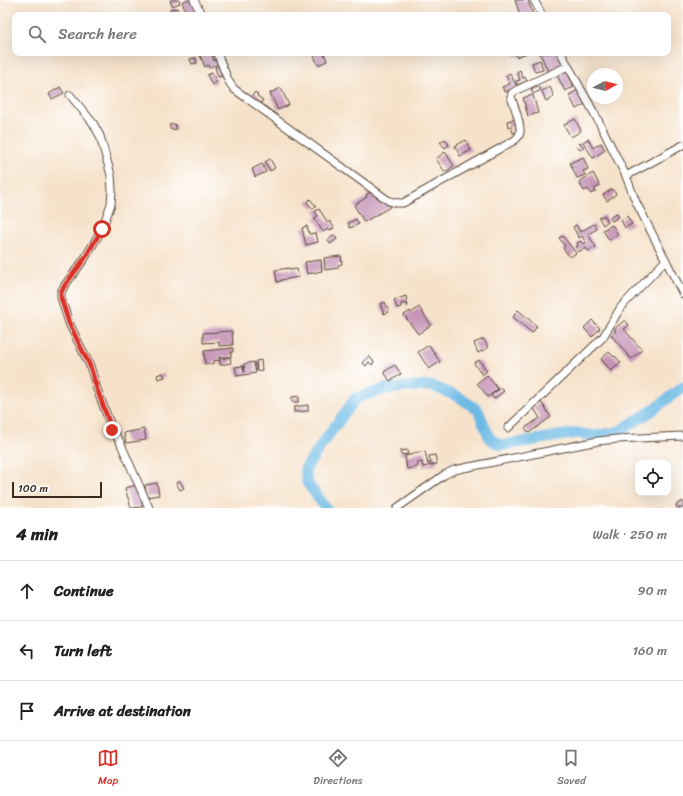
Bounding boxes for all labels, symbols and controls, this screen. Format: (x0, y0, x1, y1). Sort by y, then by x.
search box (12, 12, 671, 56)
text: Search here (58, 21, 137, 47)
icon: search (26, 23, 48, 45)
north arrow (587, 68, 623, 104)
route start (93, 220, 111, 238)
route end (103, 421, 121, 439)
map controls (635, 460, 671, 496)
button: locate (635, 460, 671, 496)
text: 100 m (18, 479, 48, 498)
scale bar (12, 480, 102, 499)
text: 4 min (16, 519, 58, 549)
text: Walk · 250 m (593, 523, 667, 546)
text: Continue (54, 578, 114, 604)
text: 90 m (637, 579, 667, 602)
icon: ahead (16, 580, 38, 602)
text: Turn left (54, 638, 112, 664)
text: 160 m (632, 639, 667, 662)
icon: left (16, 640, 38, 662)
text: Arrive at destination (54, 698, 191, 724)
icon: arrive (16, 700, 38, 722)
tab: Map (97, 747, 119, 790)
tab: Directions (313, 747, 363, 790)
tab: Saved (557, 747, 586, 790)

